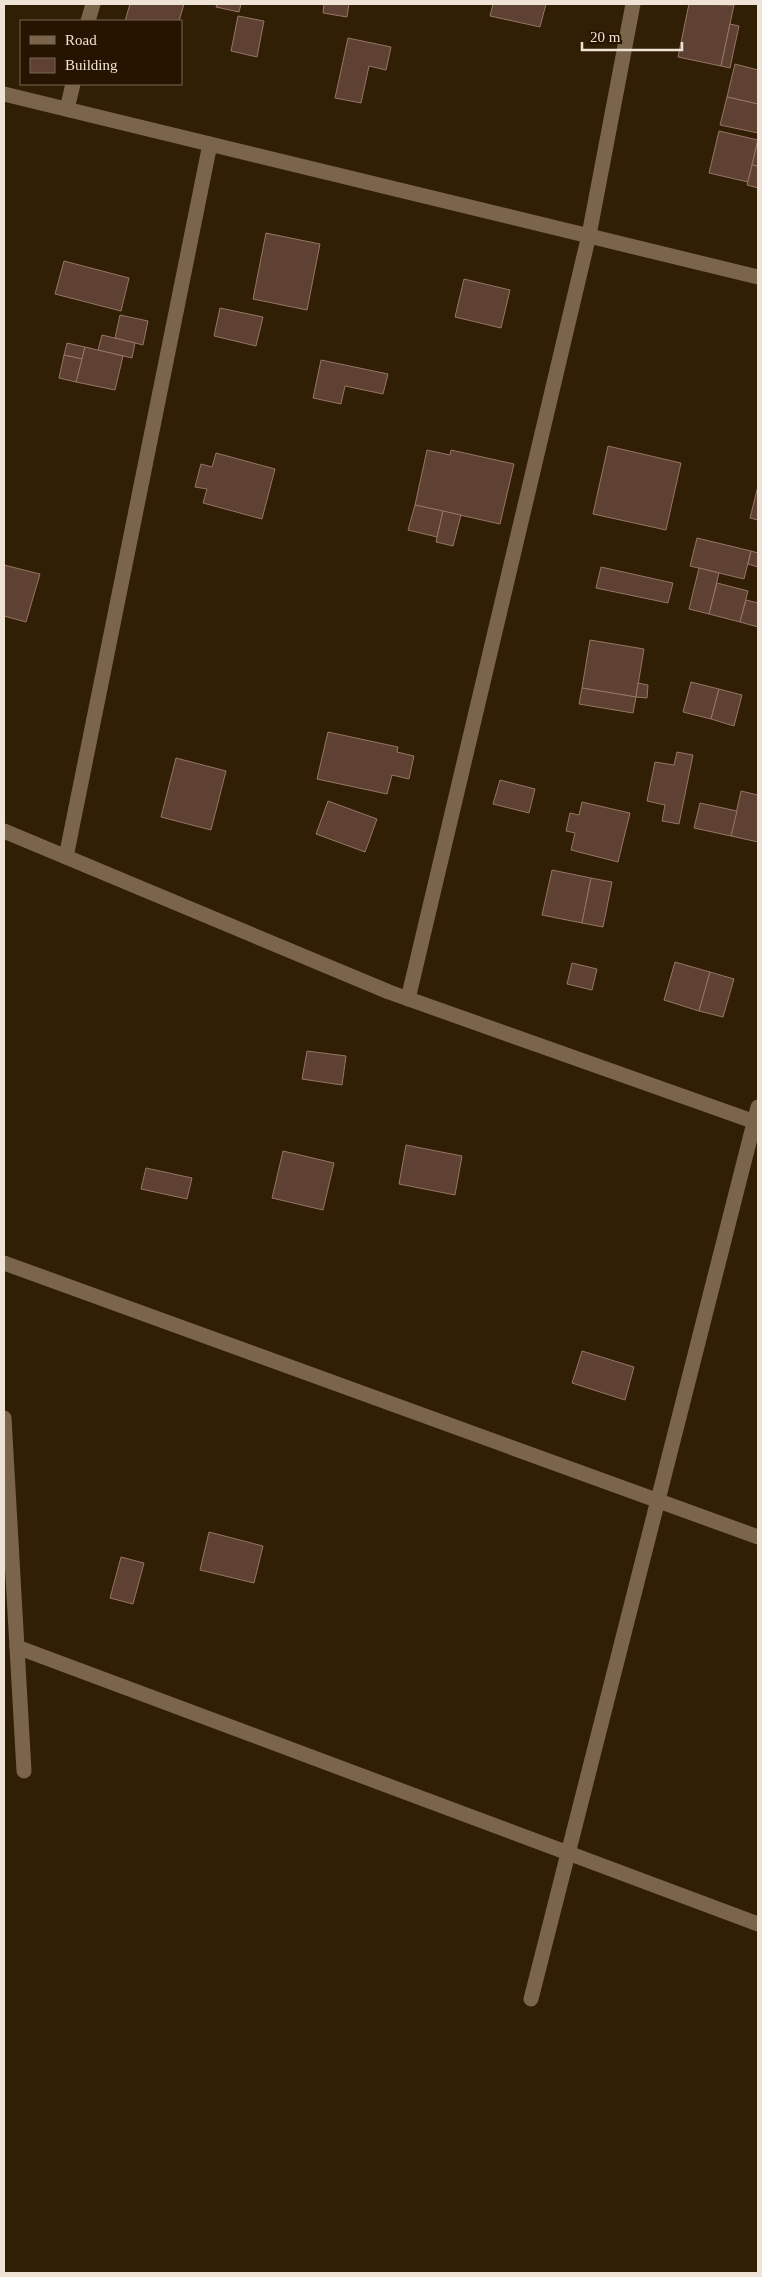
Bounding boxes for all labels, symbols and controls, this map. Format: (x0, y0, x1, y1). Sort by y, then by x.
legend (20, 20, 182, 85)
scale bar (582, 20, 682, 52)
text: 20 m (590, 29, 621, 45)
text: Road (65, 32, 97, 48)
text: Building (65, 57, 118, 73)

